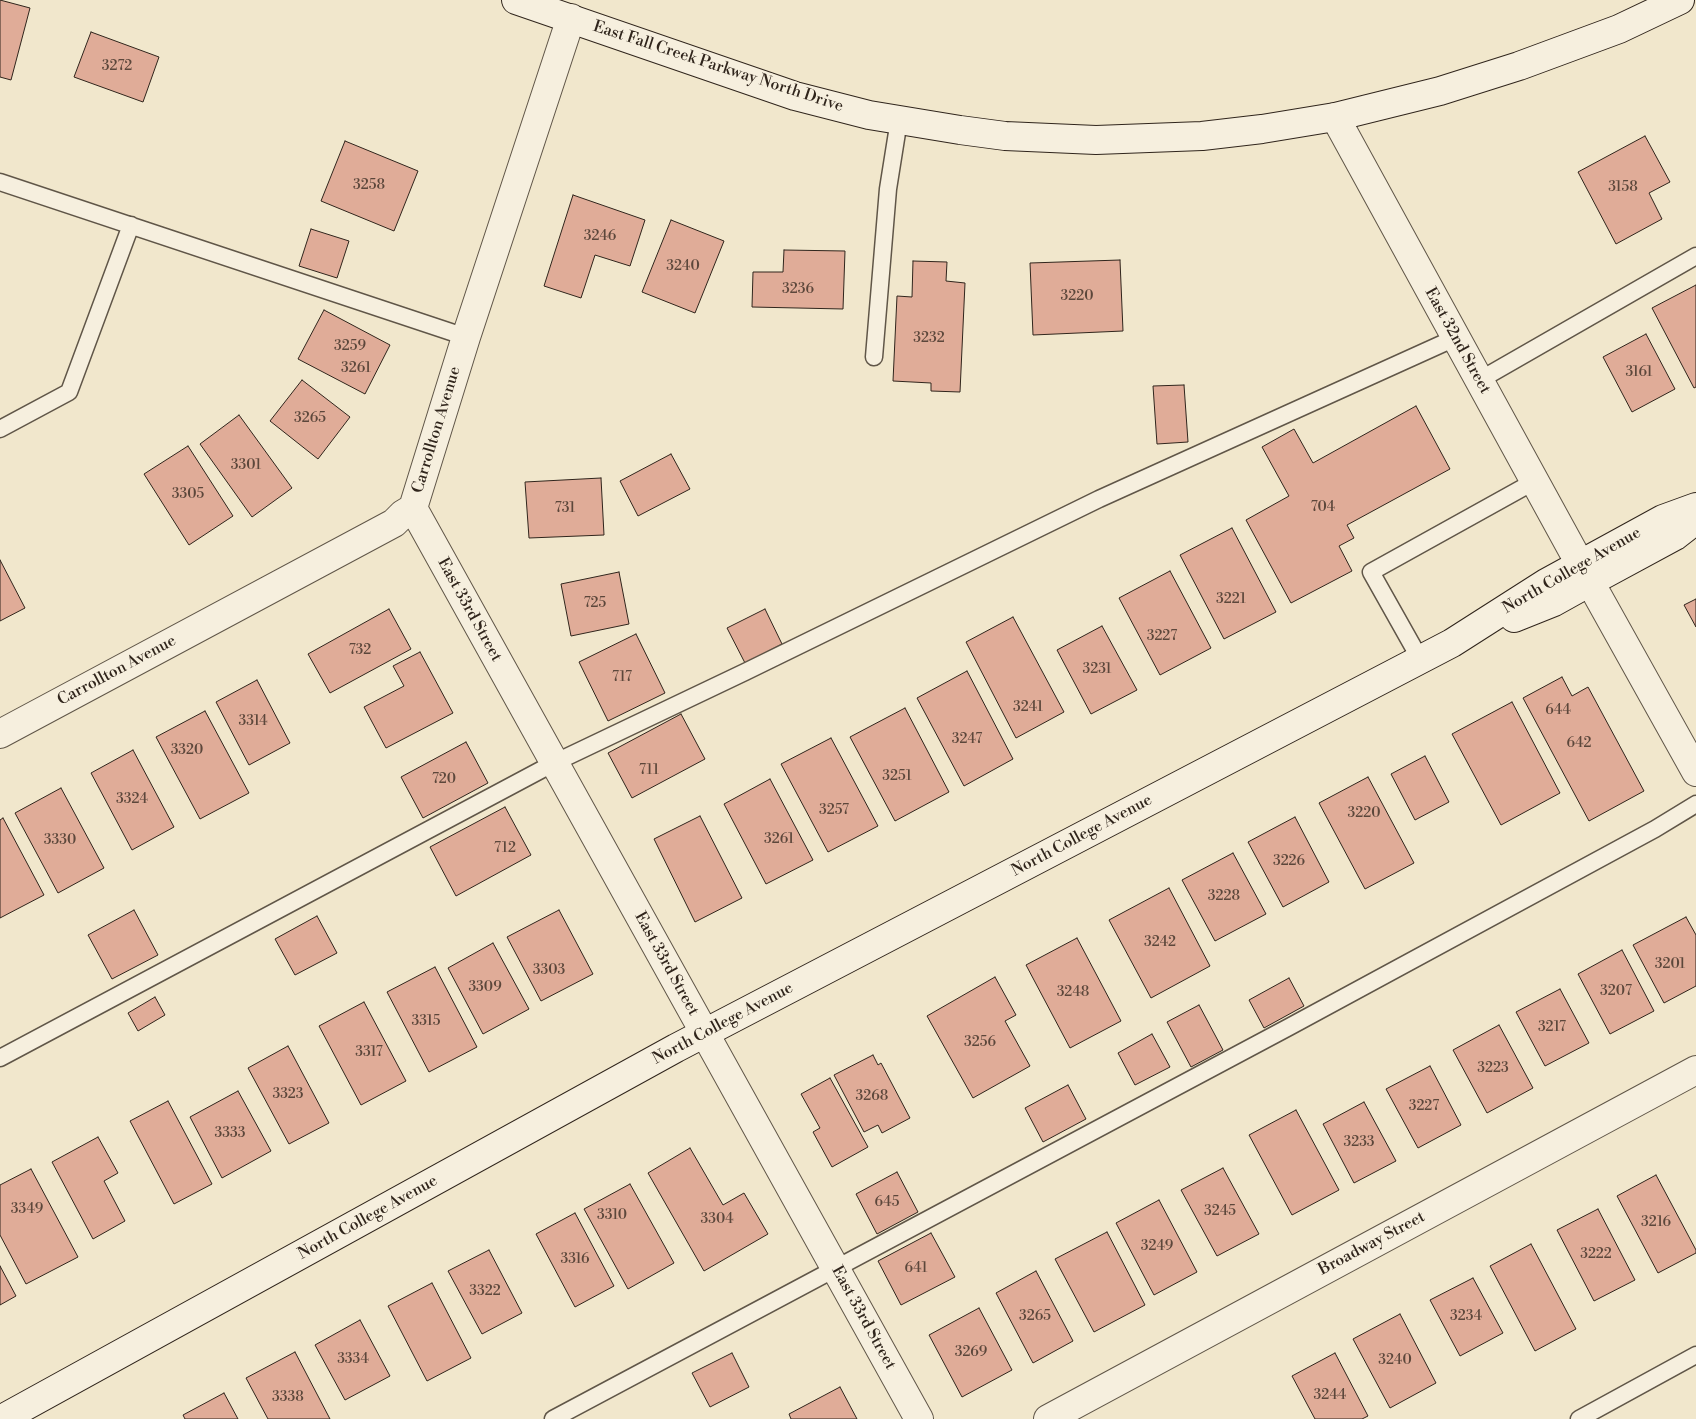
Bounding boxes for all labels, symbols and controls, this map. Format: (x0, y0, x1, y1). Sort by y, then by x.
street label: East Fall Creek Parkway North Drive (590, 17, 846, 117)
house number: 3272 (102, 59, 132, 75)
house number: 3258 (353, 178, 385, 194)
house number: 3158 (1608, 180, 1638, 196)
house number: 3246 (584, 229, 616, 245)
house number: 3240 (666, 259, 700, 275)
house number: 3236 (782, 282, 814, 298)
street label: East 32nd Street (1420, 284, 1494, 398)
house number: 3220 (1061, 289, 1093, 305)
house number: 3232 (913, 331, 945, 347)
house number: 3259 (334, 339, 366, 355)
house number: 3261 (341, 361, 371, 377)
street label: Carrollton Avenue (409, 364, 465, 496)
house number: 3161 (1625, 365, 1653, 381)
house number: 3265 (294, 411, 326, 427)
house number: 3301 (231, 458, 261, 474)
house number: 3305 (172, 487, 204, 503)
house number: 704 (1311, 500, 1335, 516)
house number: 731 (555, 501, 575, 517)
street label: North College Avenue (1499, 524, 1645, 618)
street label: East 33rd Street (433, 555, 505, 665)
house number: 3221 (1216, 592, 1246, 608)
house number: 725 (584, 596, 606, 612)
house number: 3227 (1147, 629, 1177, 645)
street label: Carrollton Avenue (54, 632, 180, 710)
house number: 732 (349, 643, 371, 659)
house number: 3231 (1082, 662, 1112, 678)
house number: 717 (612, 670, 632, 686)
house number: 3241 (1013, 700, 1043, 716)
house number: 644 (1545, 703, 1571, 719)
house number: 3314 (239, 714, 267, 730)
house number: 3247 (952, 732, 982, 748)
house number: 642 (1566, 736, 1592, 752)
house number: 3320 (171, 743, 203, 759)
house number: 711 (639, 763, 659, 779)
house number: 3251 (882, 769, 912, 785)
house number: 720 (432, 772, 456, 788)
street label: North College Avenue (1008, 791, 1156, 881)
house number: 3324 (116, 792, 148, 808)
house number: 3257 (819, 803, 849, 819)
house number: 3220 (1348, 806, 1380, 822)
house number: 3261 (764, 832, 794, 848)
house number: 3330 (44, 833, 76, 849)
house number: 712 (494, 841, 516, 857)
house number: 3226 (1273, 854, 1305, 870)
house number: 3228 (1208, 889, 1240, 905)
street label: East 33rd Street (630, 909, 702, 1019)
house number: 3242 (1144, 935, 1176, 951)
house number: 3201 (1655, 957, 1685, 973)
house number: 3303 (533, 963, 565, 979)
street label: North College Avenue (649, 979, 797, 1069)
house number: 3309 (468, 980, 502, 996)
house number: 3207 (1600, 984, 1632, 1000)
house number: 3248 (1057, 985, 1089, 1001)
house number: 3315 (412, 1014, 440, 1030)
house number: 3217 (1538, 1020, 1566, 1036)
house number: 3256 (964, 1035, 996, 1051)
house number: 3317 (355, 1045, 383, 1061)
house number: 3223 (1477, 1061, 1509, 1077)
house number: 3323 (272, 1087, 304, 1103)
house number: 3268 (856, 1089, 888, 1105)
house number: 3227 (1409, 1099, 1439, 1115)
house number: 3333 (215, 1126, 245, 1142)
house number: 3233 (1343, 1135, 1375, 1151)
street label: North College Avenue (295, 1172, 441, 1264)
house number: 645 (875, 1195, 899, 1211)
house number: 3349 (11, 1202, 43, 1218)
house number: 3245 (1204, 1204, 1236, 1220)
house number: 3310 (597, 1208, 627, 1224)
street label: Broadway Street (1315, 1208, 1429, 1280)
house number: 3304 (700, 1212, 734, 1228)
house number: 3216 (1641, 1215, 1671, 1231)
house number: 3249 (1141, 1239, 1173, 1255)
house number: 3222 (1580, 1247, 1612, 1263)
house number: 3316 (560, 1252, 590, 1268)
house number: 641 (904, 1261, 928, 1277)
street label: East 33rd Street (827, 1263, 899, 1373)
house number: 3322 (469, 1284, 501, 1300)
house number: 3265 (1019, 1309, 1051, 1325)
house number: 3234 (1450, 1309, 1482, 1325)
house number: 3269 (955, 1345, 987, 1361)
house number: 3334 (337, 1352, 369, 1368)
house number: 3240 (1378, 1353, 1412, 1369)
house number: 3244 (1314, 1388, 1346, 1404)
house number: 3338 (272, 1390, 304, 1406)

